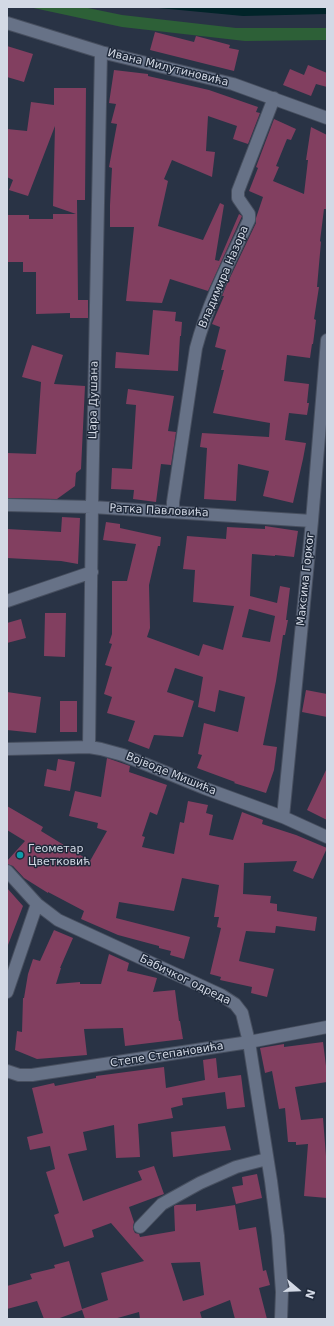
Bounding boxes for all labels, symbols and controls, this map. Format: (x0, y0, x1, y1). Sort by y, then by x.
street label: Ивана Милутиновића (106, 47, 230, 89)
street label: Владимира Назора (196, 224, 252, 330)
street label: Цара Душана (87, 361, 101, 439)
street label: Ратка Павловића (109, 502, 209, 520)
street label: Максима Горког (295, 531, 317, 627)
street label: Војводе Мишића (124, 750, 218, 798)
place label: Геометар Цветковић (28, 842, 90, 868)
marker: Геометар Цветковић (15, 850, 25, 860)
street label: Бабичког одреда (137, 952, 233, 1008)
street label: Степе Степановића (109, 1040, 225, 1070)
north arrow (278, 1270, 318, 1310)
text: N (302, 1288, 317, 1301)

